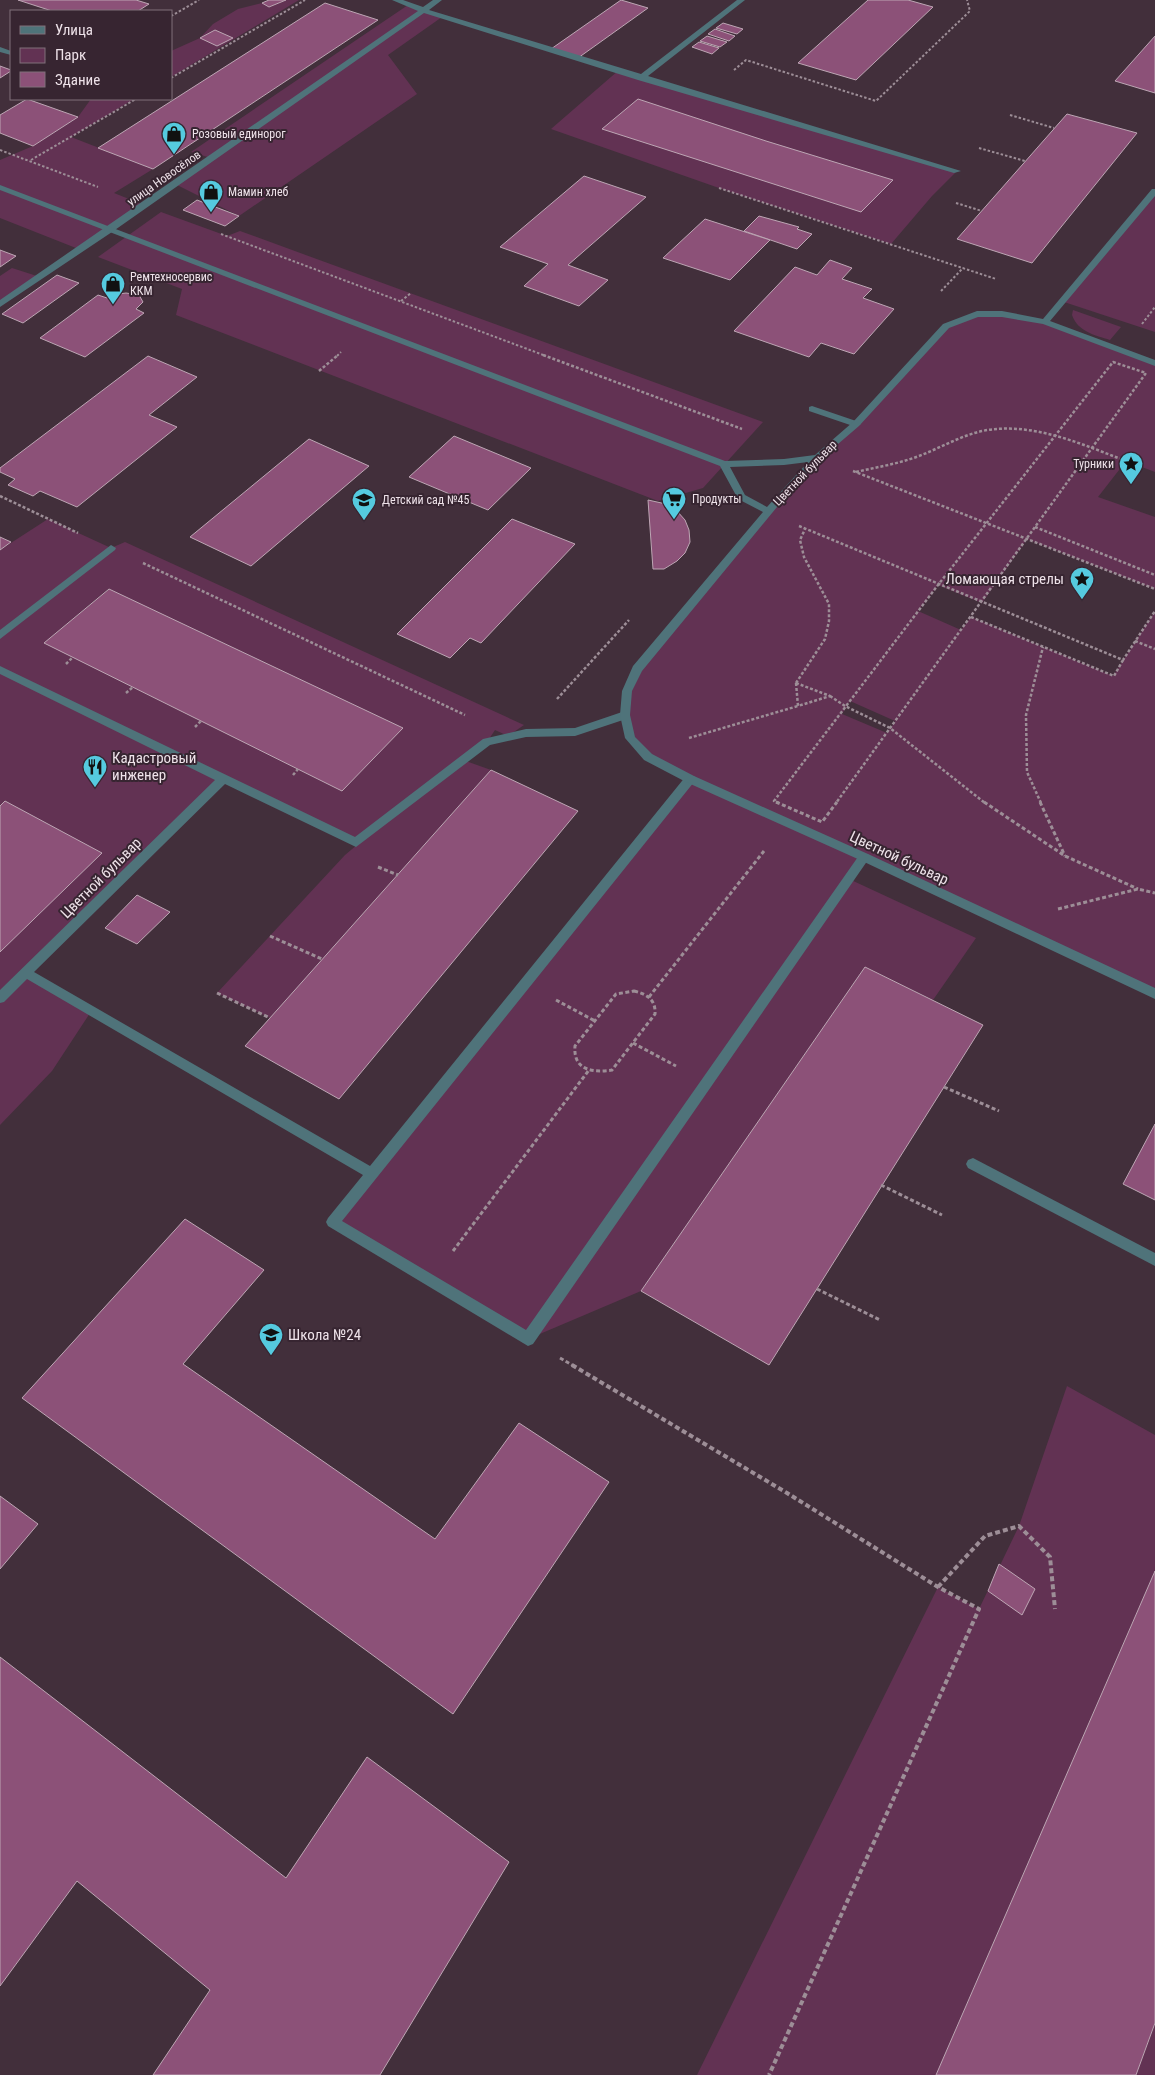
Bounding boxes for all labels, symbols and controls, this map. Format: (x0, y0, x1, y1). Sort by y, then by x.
legend (10, 10, 172, 100)
text: Улица (55, 21, 93, 39)
text: Парк (55, 46, 86, 64)
text: Здание (55, 71, 100, 89)
shop icon: Розовый единорог (161, 121, 187, 155)
place label: Розовый единорог (192, 127, 286, 141)
street label: улица Новосёлов (124, 147, 204, 209)
shop icon: Мамин хлеб (198, 179, 224, 213)
place label: Мамин хлеб (228, 185, 289, 199)
place label: Ремтехносервис ККМ (130, 270, 213, 298)
shop icon: Ремтехносервис ККМ (100, 271, 126, 305)
street label: Цветной бульвар (770, 437, 840, 509)
place icon: Турники (1118, 451, 1144, 485)
place label: Турники (1073, 457, 1114, 471)
supermarket icon: Продукты (661, 486, 687, 520)
school or university icon: Детский сад №45 (351, 487, 377, 521)
place label: Продукты (692, 492, 741, 506)
place label: Детский сад №45 (382, 493, 469, 507)
place icon: Ломающая стрелы (1069, 566, 1095, 600)
place label: Ломающая стрелы (945, 570, 1064, 588)
place label: Кадастровый инженер (112, 749, 196, 784)
restaurant icon: Кадастровый инженер (82, 754, 108, 788)
street label: Цветной бульвар (847, 827, 951, 889)
street label: Цветной бульвар (57, 834, 145, 922)
school or university icon: Школа №24 (258, 1322, 284, 1356)
place label: Школа №24 (288, 1326, 361, 1344)

